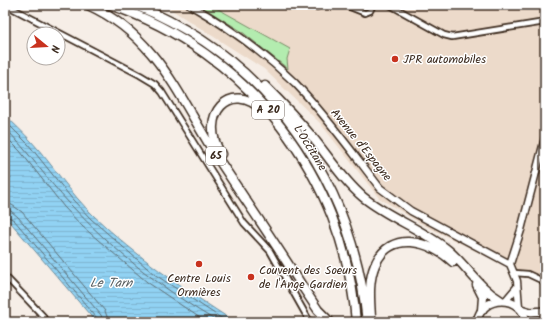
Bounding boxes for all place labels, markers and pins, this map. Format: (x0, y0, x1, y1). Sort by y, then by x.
place label: JPR automobiles (403, 50, 486, 69)
marker: JPR automobiles (390, 54, 400, 64)
marker: Centre Louis Ormières (194, 259, 204, 269)
place label: Couvent des Soeurs de l'Ange Gardien (259, 261, 357, 294)
place label: Centre Louis Ormières (167, 269, 231, 302)
marker: Couvent des Soeurs de l'Ange Gardien (246, 272, 256, 282)

